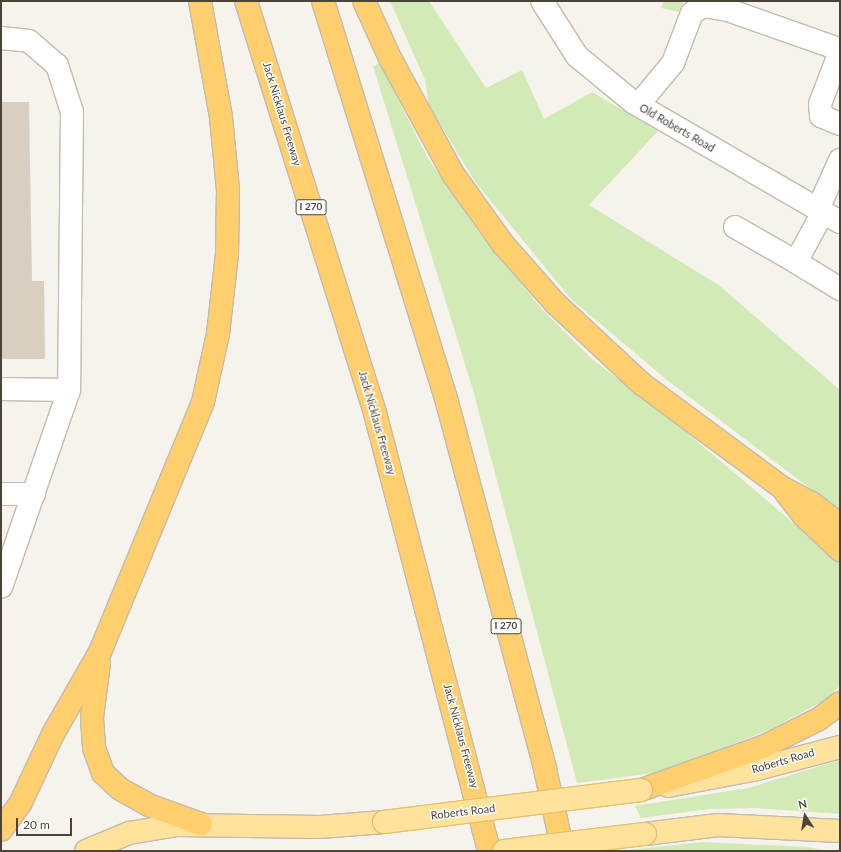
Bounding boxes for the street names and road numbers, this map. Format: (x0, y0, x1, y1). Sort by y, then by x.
street label: Jack Nicklaus Freeway (260, 61, 304, 167)
street label: Old Roberts Road (637, 101, 717, 155)
road number: I 270 (295, 199, 327, 215)
street label: Jack Nicklaus Freeway (356, 369, 398, 477)
road number: I 270 (490, 618, 522, 634)
street label: Jack Nicklaus Freeway (441, 682, 481, 790)
street label: Roberts Road (750, 746, 816, 776)
street label: Roberts Road (430, 802, 496, 822)

